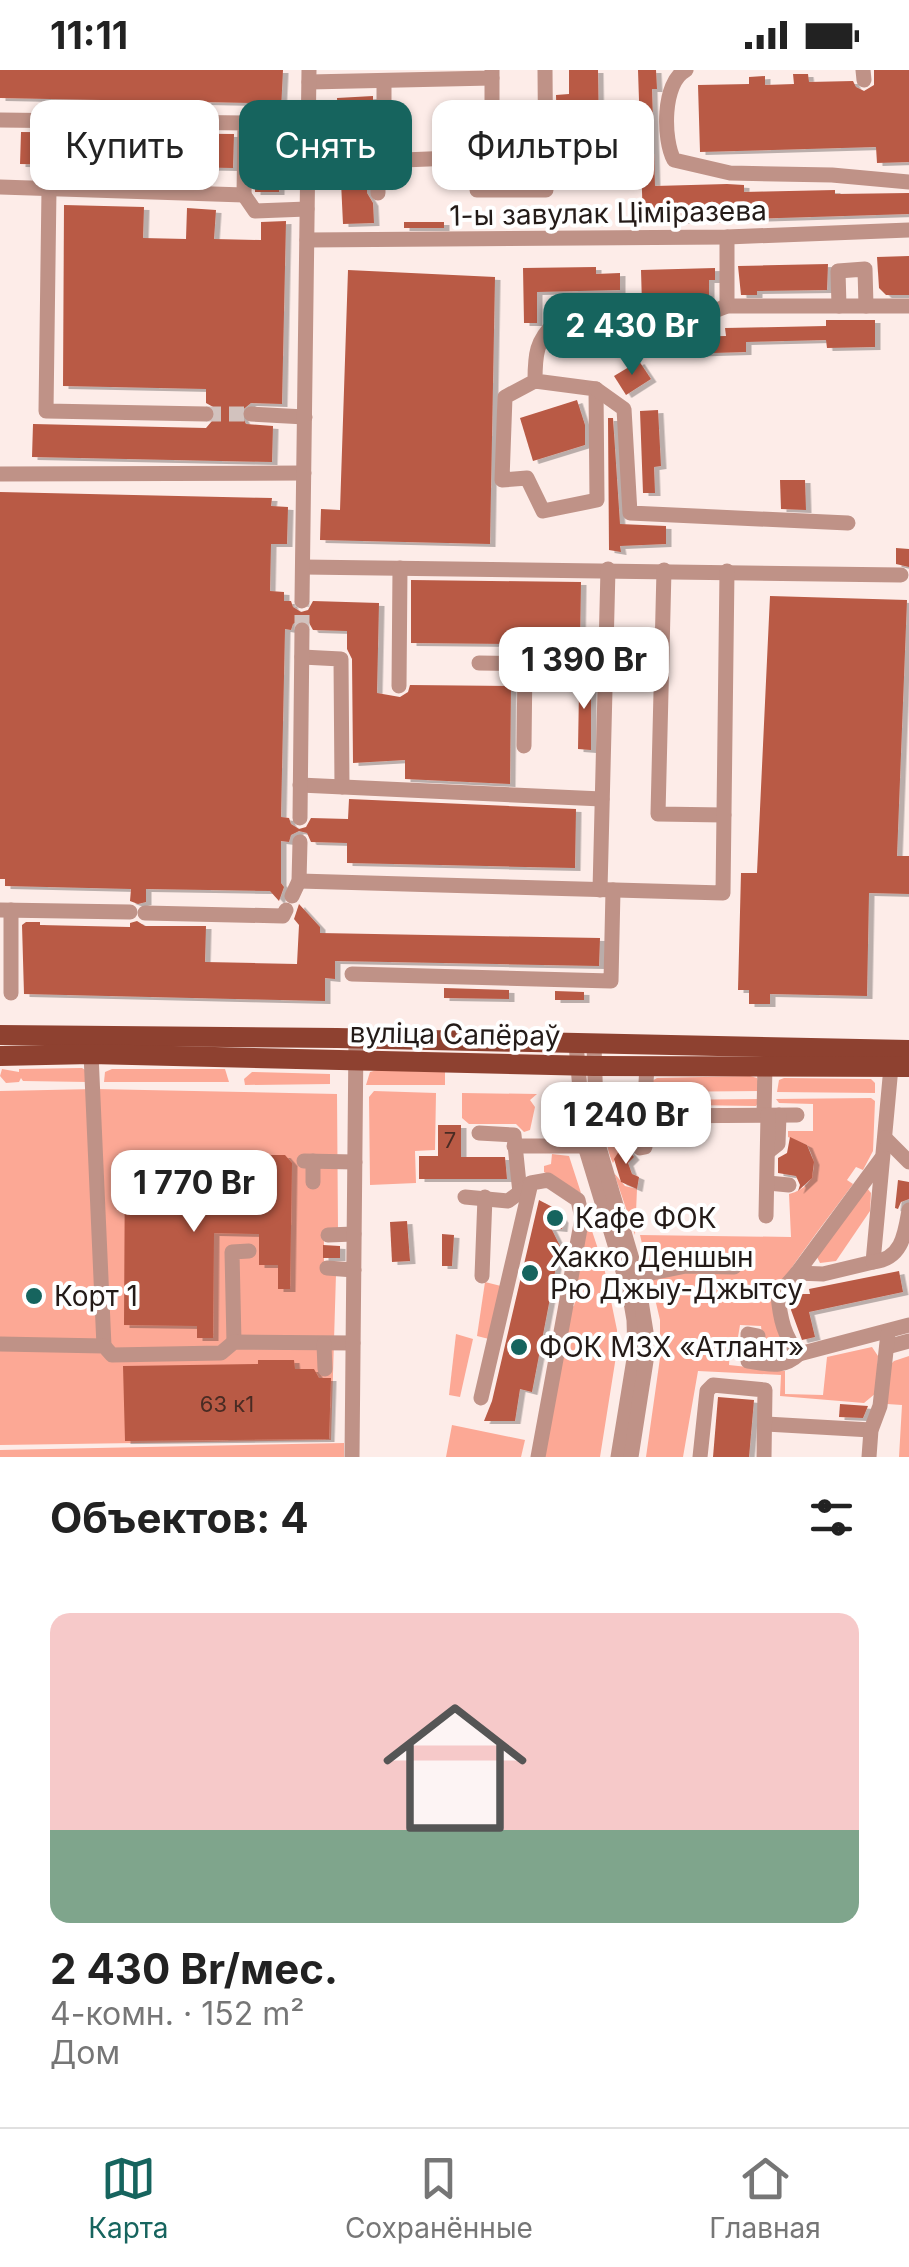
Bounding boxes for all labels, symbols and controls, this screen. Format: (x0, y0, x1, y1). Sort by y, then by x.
text: 11:11 (50, 12, 128, 58)
chip: Купить (30, 100, 219, 190)
chip: Снять (239, 100, 412, 190)
chip: Фильтры (432, 100, 654, 190)
street label: 1-ы завулак Ціміразева (449, 193, 767, 233)
pin: 2 430 Br (529, 293, 735, 378)
text: 2 430 Br (565, 306, 699, 345)
pin: 1 390 Br (481, 627, 687, 712)
text: 1 390 Br (521, 640, 647, 679)
street label: вуліца Сапёраў (349, 1015, 561, 1053)
pin: 1 240 Br (523, 1082, 729, 1167)
text: 1 240 Br (563, 1095, 689, 1134)
house number: 7 (444, 1127, 456, 1153)
pin: 1 770 Br (91, 1150, 297, 1235)
text: 1 770 Br (133, 1163, 255, 1202)
place label: Кафе ФОК (575, 1201, 717, 1235)
marker: Кафе ФОК (544, 1207, 566, 1229)
place label: Хакко Деншын Рю Джыу-Джытсу (550, 1240, 803, 1306)
marker: Хакко Деншын Рю Джыу-Джытсу (519, 1262, 541, 1284)
place label: Корт 1 (54, 1279, 138, 1313)
marker: Корт 1 (23, 1285, 45, 1307)
place label: ФОК МЗХ «Атлант» (539, 1330, 804, 1364)
marker: ФОК МЗХ «Атлант» (508, 1336, 530, 1358)
house number: 63 к1 (200, 1391, 254, 1417)
icon: filters (804, 1490, 859, 1545)
text: Объектов: 4 (50, 1492, 309, 1543)
icon: home (365, 1678, 545, 1858)
text: 2 430 Br/мес. (50, 1943, 338, 1994)
text: 4-комн. · 152 m² (50, 1994, 304, 2033)
text: Дом (50, 2033, 120, 2072)
tab: Карта (88, 2151, 169, 2245)
tab: Сохранённые (345, 2151, 533, 2245)
tab: Главная (709, 2151, 821, 2245)

